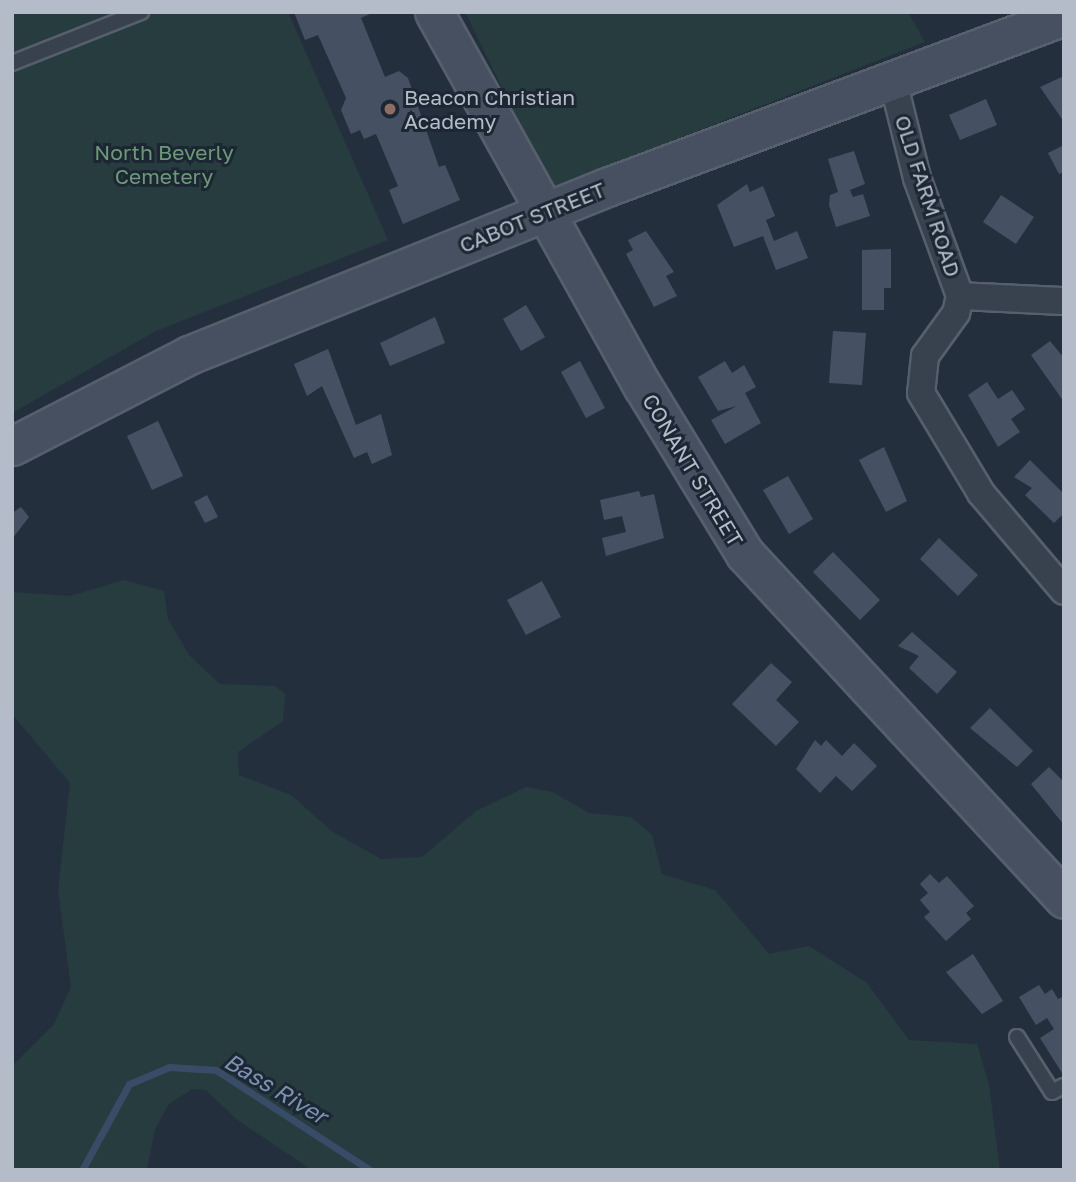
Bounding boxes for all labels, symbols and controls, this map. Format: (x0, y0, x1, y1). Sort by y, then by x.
place label: Beacon Christian Academy (404, 84, 575, 134)
marker: Beacon Christian Academy (382, 101, 398, 117)
street label: OLD FARM ROAD (890, 112, 966, 280)
park label: North Beverly Cemetery (94, 139, 234, 189)
street label: CABOT STREET (456, 176, 608, 258)
street label: CONANT STREET (638, 389, 748, 551)
water label: Bass River (220, 1047, 332, 1129)

